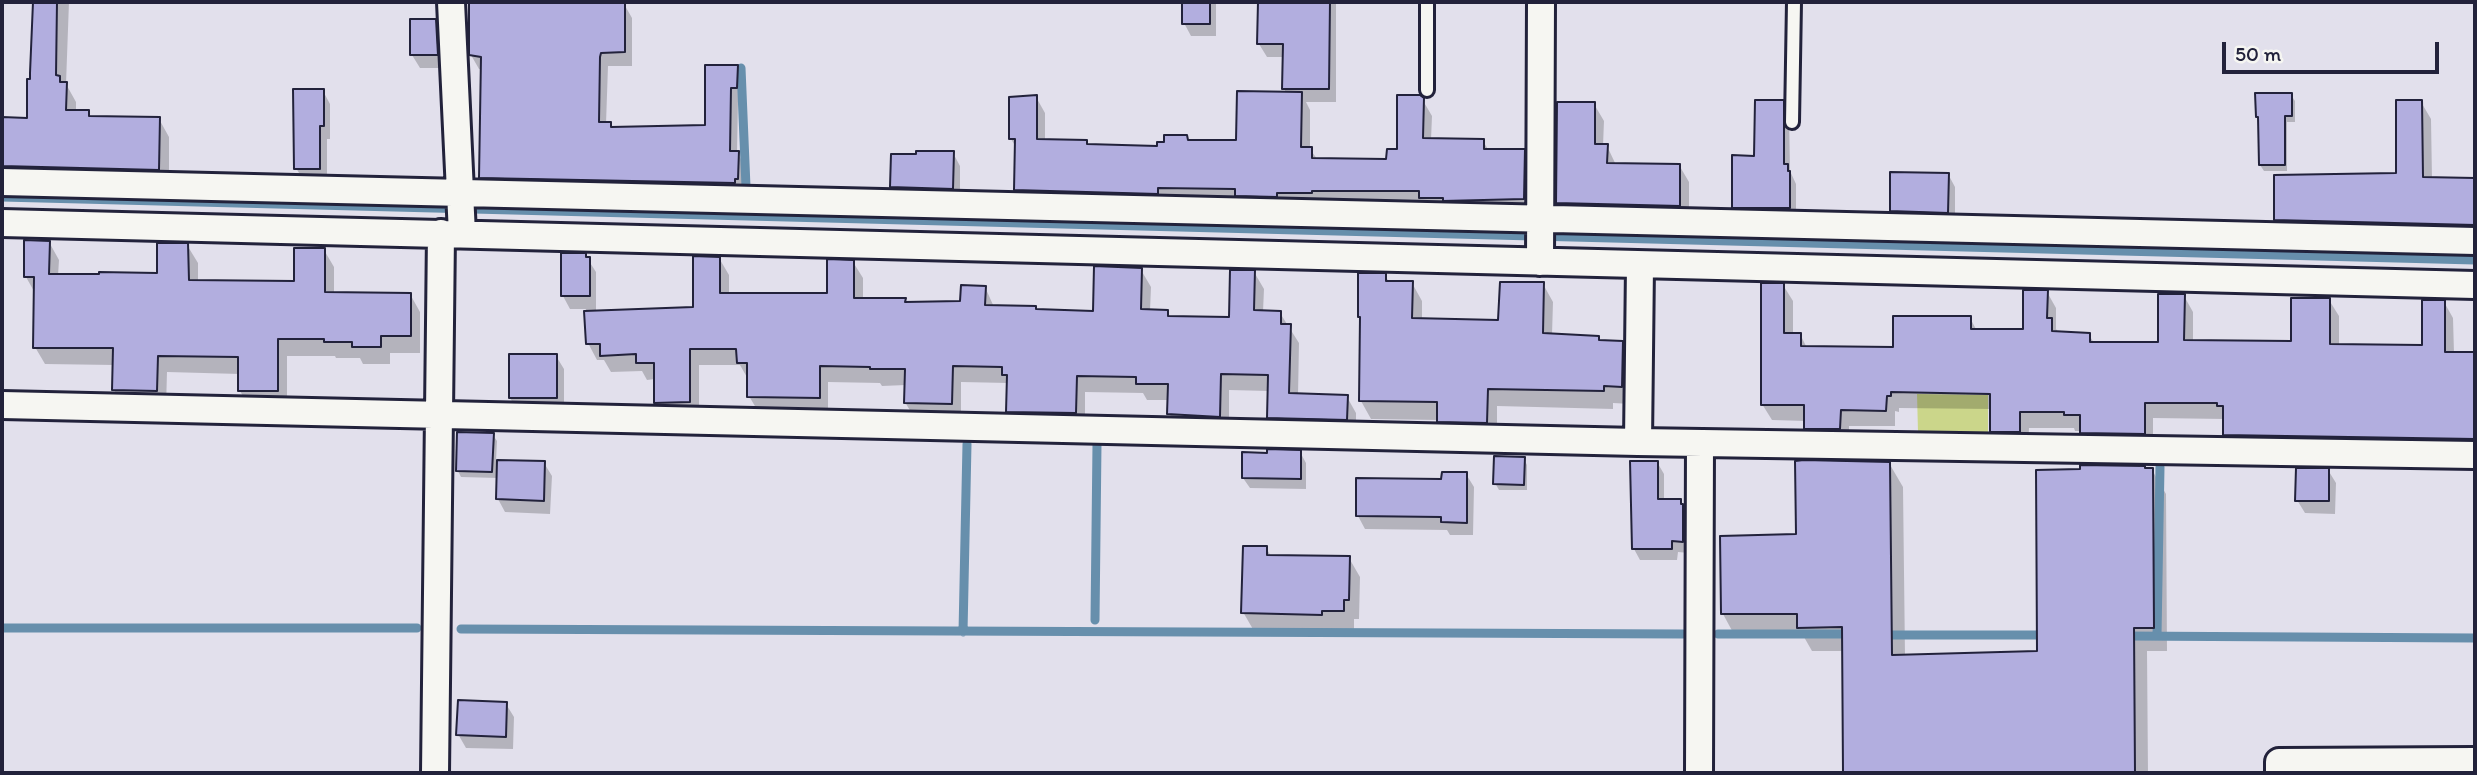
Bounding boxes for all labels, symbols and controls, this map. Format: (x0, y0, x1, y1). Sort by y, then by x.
scale bar (2225, 28, 2442, 72)
text: 50 m (2235, 41, 2281, 66)

